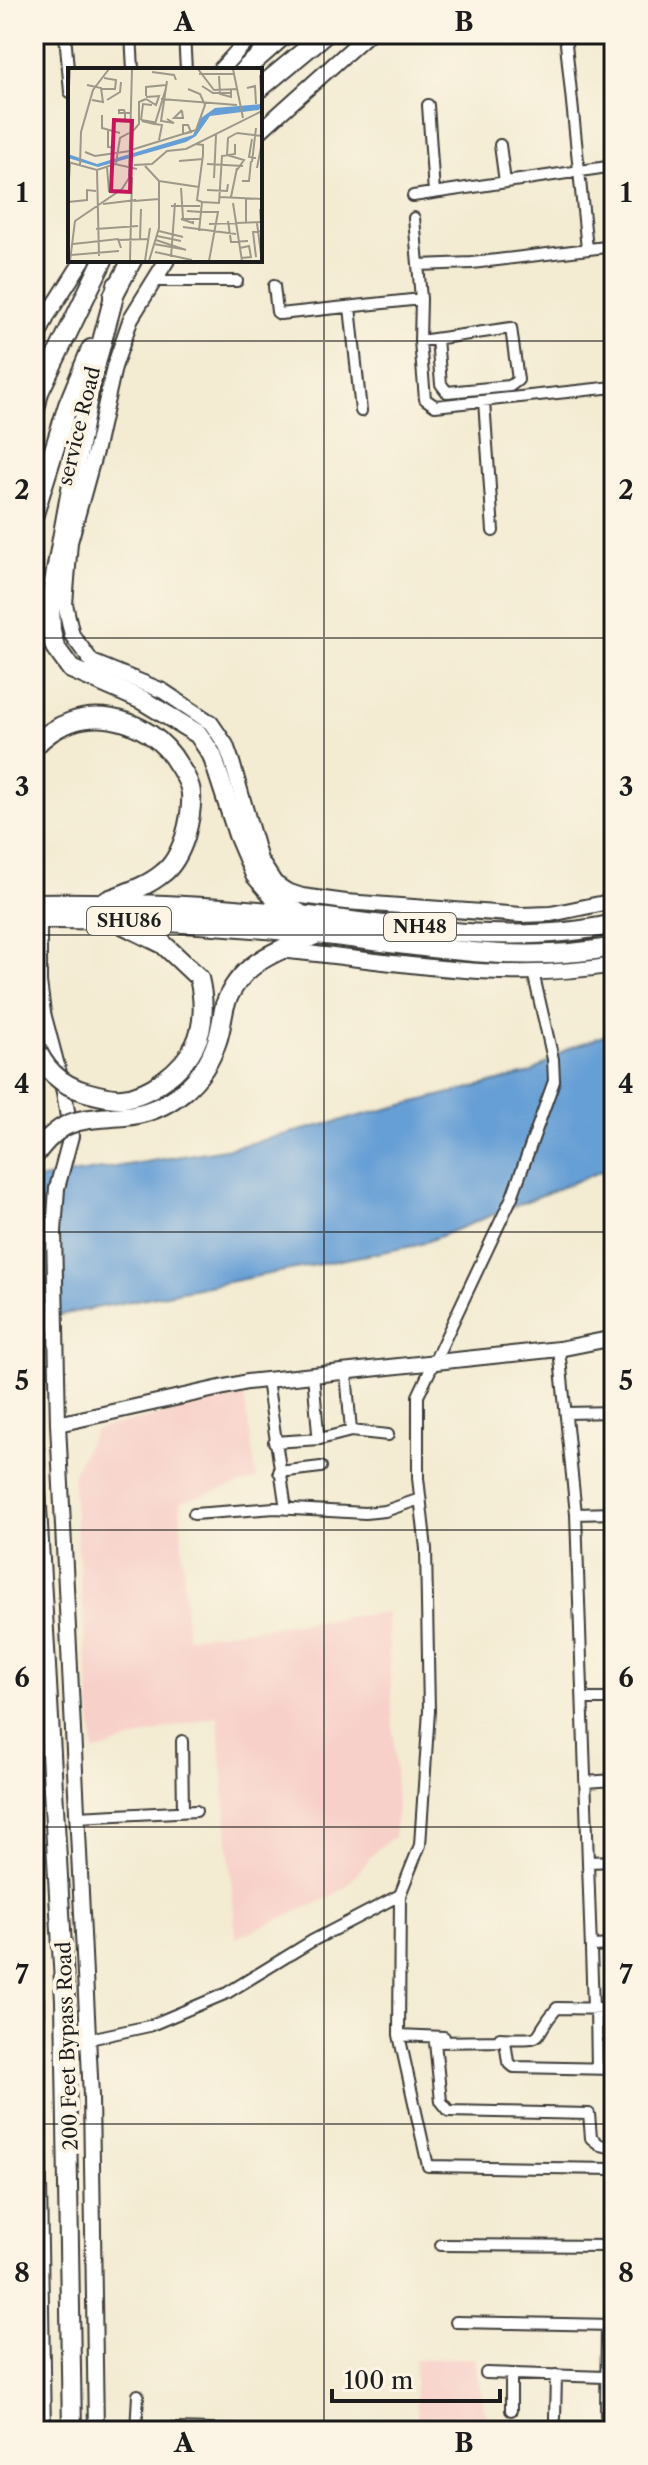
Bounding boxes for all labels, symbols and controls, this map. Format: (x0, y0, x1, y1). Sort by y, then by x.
text: A (173, 6, 195, 38)
text: B (454, 6, 474, 38)
inset map (68, 68, 262, 262)
text: 1 (16, 177, 28, 209)
text: 1 (620, 177, 632, 209)
street label: service Road (53, 364, 105, 488)
text: 2 (14, 474, 30, 506)
text: 2 (618, 474, 634, 506)
text: 3 (15, 771, 29, 803)
text: 3 (619, 771, 633, 803)
road number: SHU86 (87, 907, 171, 935)
road number: NH48 (384, 913, 456, 941)
text: 4 (14, 1068, 30, 1100)
text: 4 (618, 1068, 634, 1100)
text: 5 (15, 1365, 29, 1397)
text: 5 (619, 1365, 633, 1397)
text: 6 (14, 1662, 30, 1694)
text: 6 (618, 1662, 634, 1694)
street label: 200 Feet Bypass Road (51, 1941, 83, 2151)
text: 7 (15, 1959, 29, 1991)
text: 7 (619, 1959, 633, 1991)
text: 8 (14, 2257, 30, 2289)
text: 8 (618, 2257, 634, 2289)
scale bar (332, 2353, 500, 2403)
text: 100 m (344, 2366, 413, 2395)
text: A (173, 2427, 195, 2459)
text: B (454, 2427, 474, 2459)

